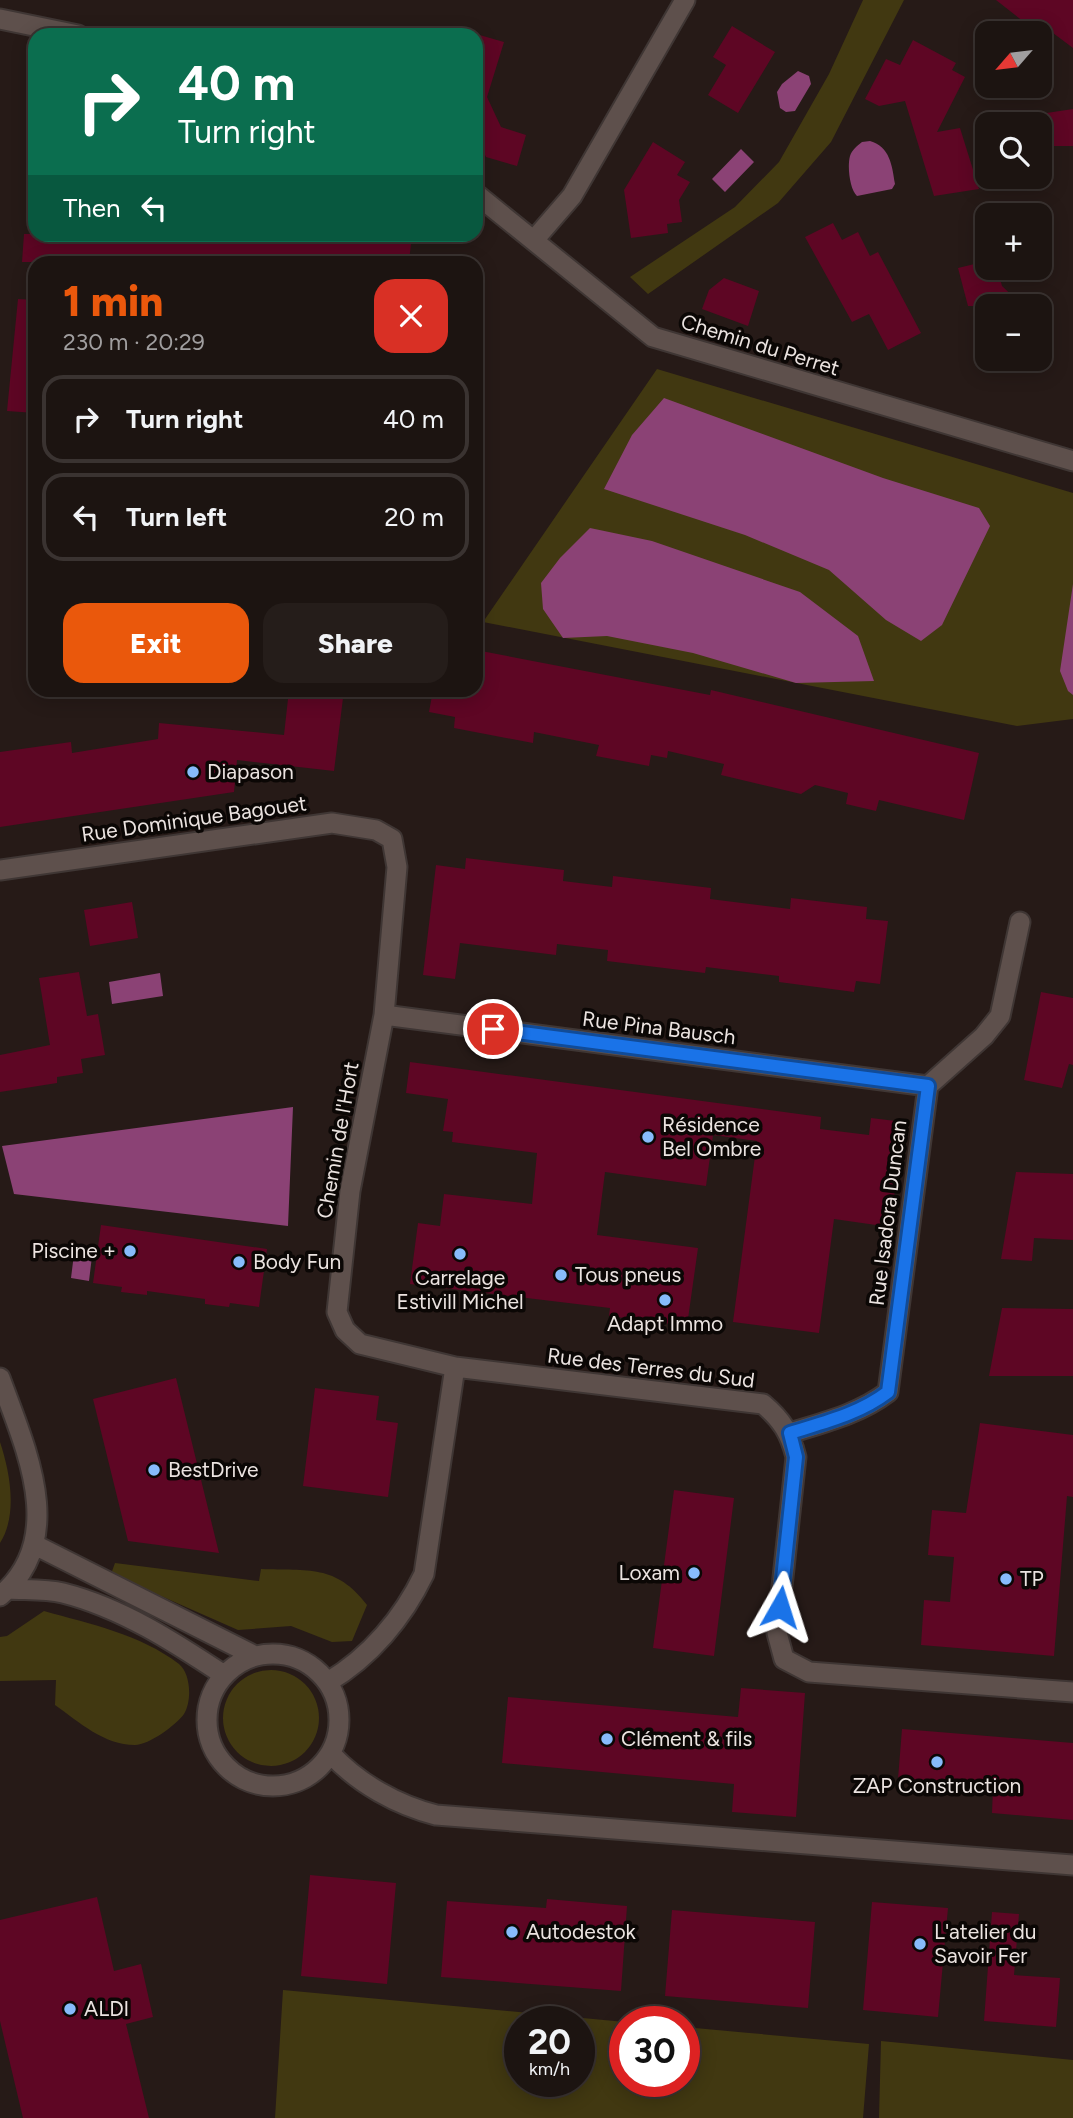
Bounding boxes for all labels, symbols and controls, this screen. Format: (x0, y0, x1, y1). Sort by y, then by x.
north arrow (975, 21, 1052, 98)
map controls (975, 21, 1052, 371)
text: 40 m (178, 53, 295, 112)
icon: right (63, 56, 154, 147)
button: search (975, 112, 1052, 189)
text: Turn right (178, 113, 316, 151)
icon: left (135, 189, 173, 227)
text: Then (63, 192, 121, 224)
button: + (975, 203, 1052, 280)
text: 1 min (63, 276, 163, 327)
button: close (374, 279, 448, 353)
button: − (975, 294, 1052, 371)
street label: Chemin du Perret (678, 309, 842, 380)
text: 230 m · 20:29 (63, 328, 205, 356)
icon: right (67, 400, 105, 438)
text: Turn right (126, 403, 243, 435)
text: 40 m (383, 403, 444, 435)
icon: left (67, 498, 105, 536)
text: Turn left (126, 501, 227, 533)
text: 20 m (384, 501, 444, 533)
button: Exit (63, 603, 249, 683)
button: Share (263, 603, 448, 683)
place label: Diapason (207, 759, 294, 784)
marker: Diapason (185, 764, 201, 780)
street label: Rue Dominique Bagouet (80, 790, 308, 847)
pin (463, 999, 523, 1059)
street label: Rue Pina Bausch (581, 1006, 737, 1049)
icon: arrive (474, 1010, 512, 1048)
street label: Chemin de l'Hort (311, 1060, 364, 1220)
place label: Résidence Bel Ombre (662, 1112, 761, 1161)
street label: Rue Isadora Duncan (864, 1119, 911, 1307)
marker: Résidence Bel Ombre (640, 1129, 656, 1145)
place label: Piscine + (31, 1238, 116, 1263)
marker: Piscine + (122, 1243, 138, 1259)
marker: Carrelage Estivill Michel (452, 1246, 468, 1262)
place label: Body Fun (253, 1249, 341, 1274)
marker: Body Fun (231, 1254, 247, 1270)
place label: Tous pneus (575, 1262, 681, 1287)
place label: Carrelage Estivill Michel (396, 1265, 524, 1314)
marker: Tous pneus (553, 1267, 569, 1283)
marker: Adapt Immo (657, 1292, 673, 1308)
place label: Adapt Immo (607, 1311, 723, 1336)
street label: Rue des Terres du Sud (546, 1342, 756, 1393)
place label: BestDrive (168, 1457, 259, 1482)
marker: BestDrive (146, 1462, 162, 1478)
place label: Loxam (619, 1560, 680, 1585)
marker: Loxam (686, 1565, 702, 1581)
place label: TP (1020, 1566, 1044, 1591)
position arrow (743, 1570, 817, 1644)
marker: TP (998, 1571, 1014, 1587)
place label: Clément & fils (621, 1726, 752, 1751)
marker: Clément & fils (599, 1731, 615, 1747)
marker: ZAP Construction (929, 1754, 945, 1770)
place label: ZAP Construction (853, 1773, 1021, 1798)
place label: Autodestok (526, 1919, 637, 1944)
place label: L'atelier du Savoir Fer (934, 1919, 1036, 1968)
marker: Autodestok (504, 1924, 520, 1940)
marker: L'atelier du Savoir Fer (912, 1936, 928, 1952)
place label: ALDI (84, 1996, 129, 2021)
marker: ALDI (62, 2001, 78, 2017)
speed limit sign: 30 (609, 2006, 700, 2097)
text: 20 (528, 2021, 571, 2063)
text: km/h (529, 2058, 570, 2080)

